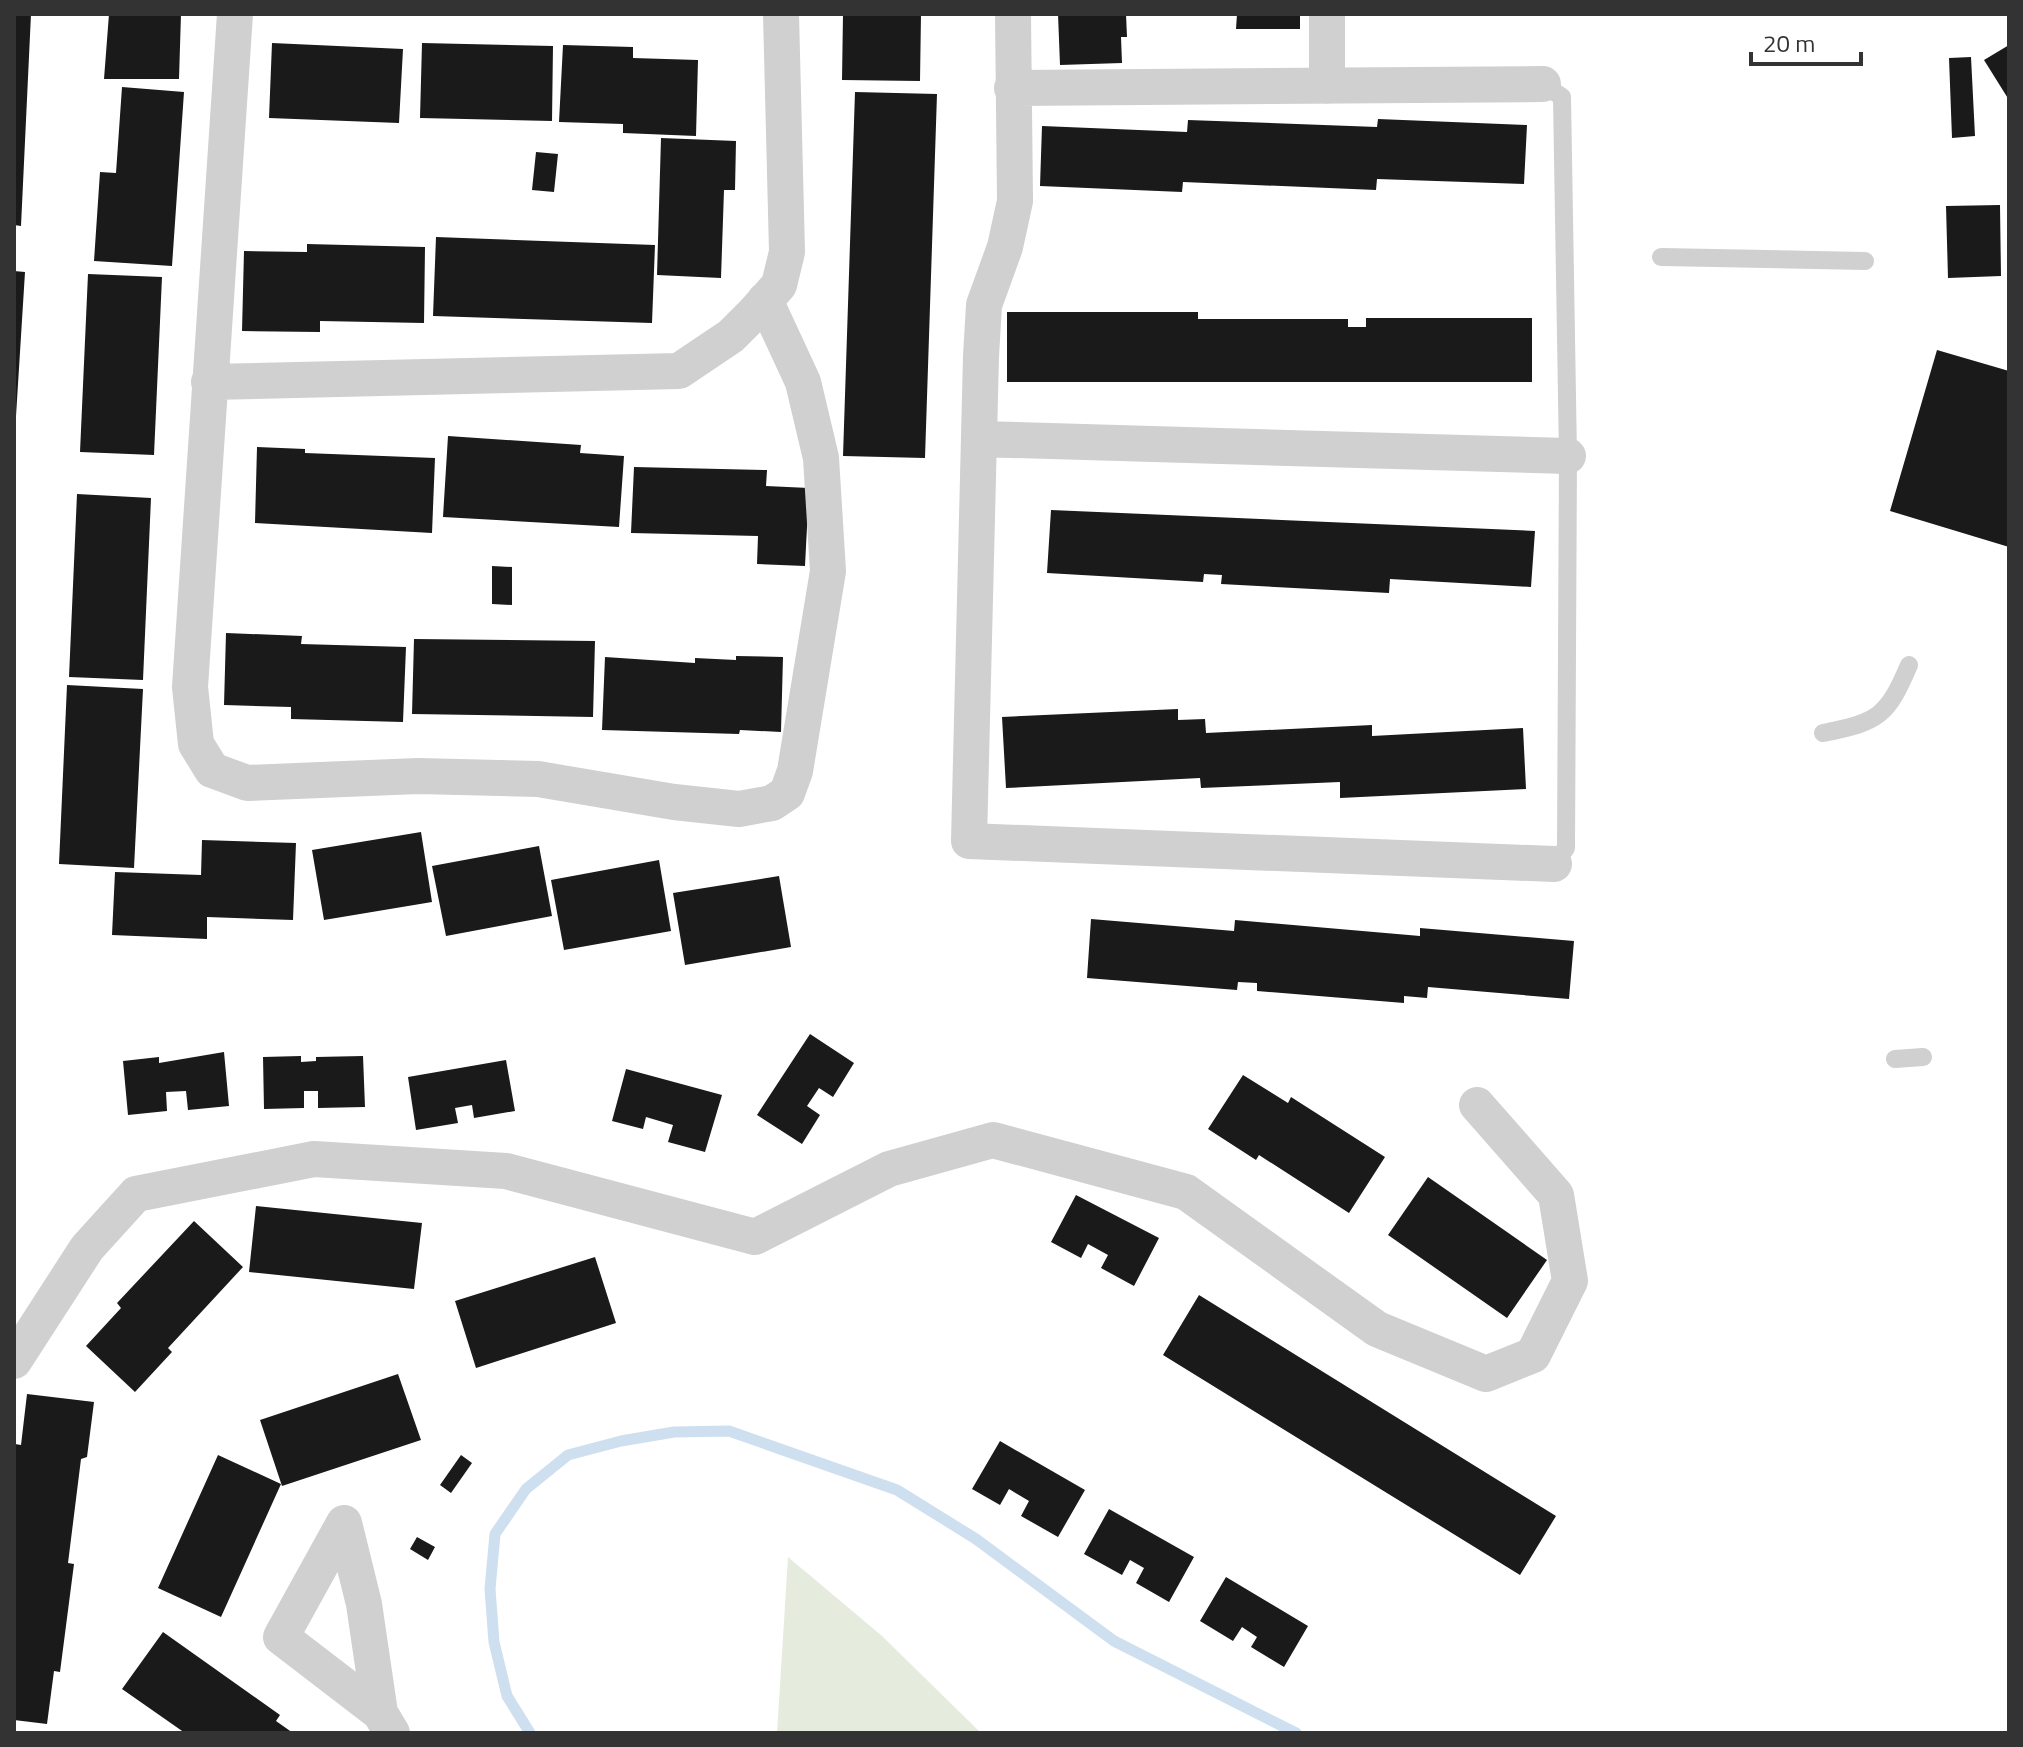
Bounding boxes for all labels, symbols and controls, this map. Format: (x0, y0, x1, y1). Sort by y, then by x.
scale bar (1751, 16, 1861, 66)
text: 20 m (1763, 25, 1815, 61)

